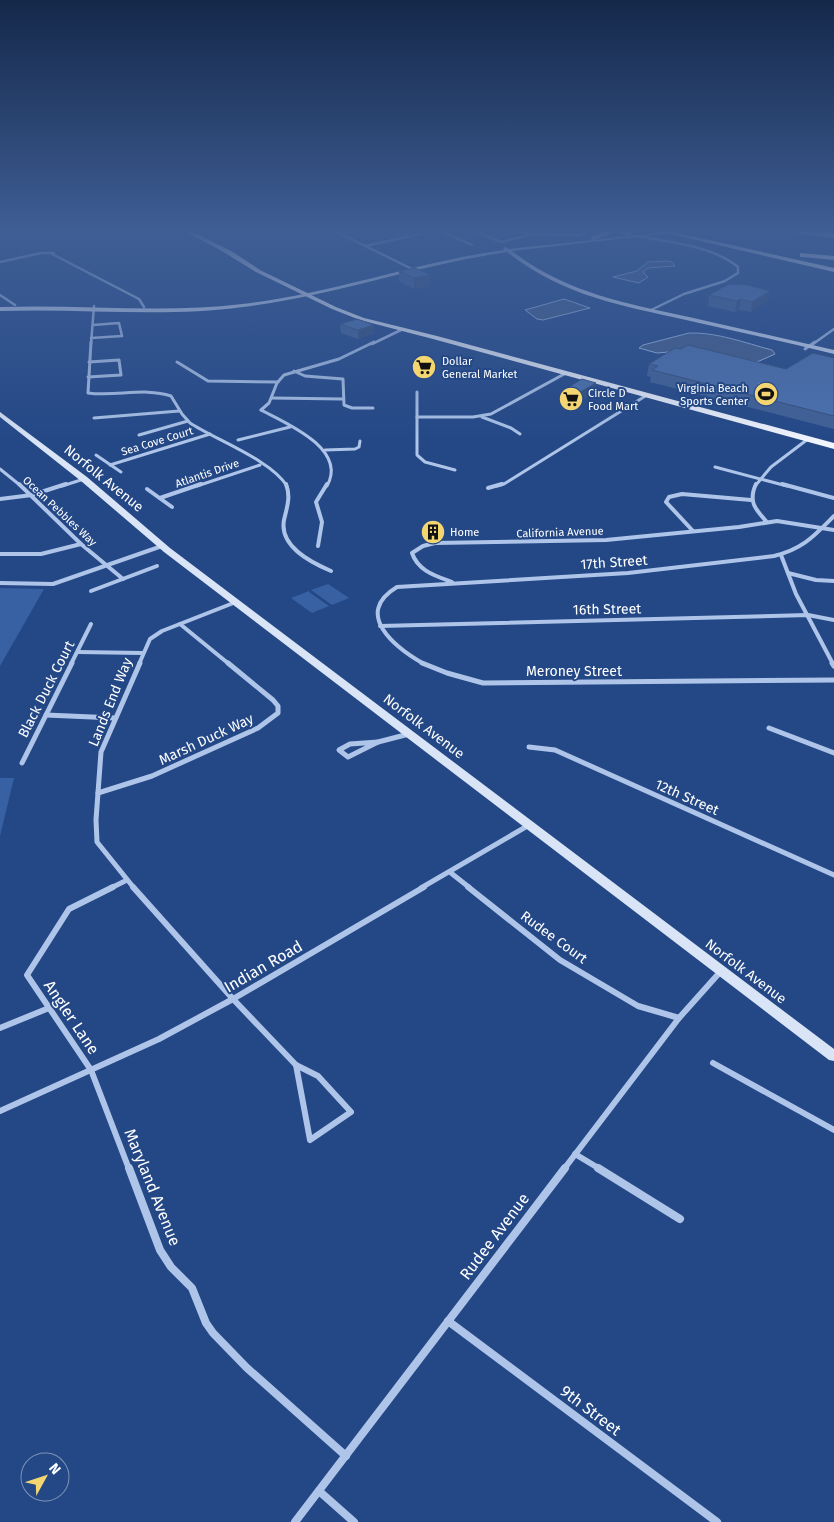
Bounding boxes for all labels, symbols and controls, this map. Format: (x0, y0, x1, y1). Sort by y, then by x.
supermarket icon: Dollar General Market (411, 354, 437, 380)
place label: Dollar General Market (442, 355, 518, 381)
sports icon: Virginia Beach Sports Center (753, 381, 779, 407)
place label: Virginia Beach Sports Center (677, 382, 749, 408)
supermarket icon: Circle D Food Mart (558, 386, 584, 412)
place label: Circle D Food Mart (588, 387, 638, 413)
street label: Sea Cove Court (120, 424, 195, 459)
street label: Norfolk Avenue (61, 441, 147, 516)
street label: Atlantis Drive (174, 456, 241, 490)
street label: Ocean Pebbles Way (20, 474, 100, 549)
building icon: Home (420, 519, 446, 545)
street label: California Avenue (516, 524, 604, 541)
place label: Home (450, 526, 479, 539)
street label: 17th Street (580, 552, 649, 573)
street label: 16th Street (573, 600, 642, 619)
street label: Black Duck Court (15, 637, 79, 741)
street label: Lands End Way (85, 655, 136, 749)
street label: Meroney Street (526, 663, 623, 680)
street label: Norfolk Avenue (380, 690, 468, 762)
street label: Marsh Duck Way (156, 710, 256, 769)
street label: 12th Street (652, 776, 722, 819)
street label: Rudee Court (517, 908, 591, 968)
street label: Norfolk Avenue (702, 935, 790, 1007)
street label: Indian Road (221, 936, 306, 997)
street label: Angler Lane (40, 977, 103, 1058)
street label: Maryland Avenue (120, 1126, 185, 1249)
street label: Rudee Avenue (456, 1189, 533, 1283)
street label: 9th Street (557, 1381, 625, 1440)
north arrow (20, 1452, 70, 1502)
text: N (45, 1460, 64, 1478)

